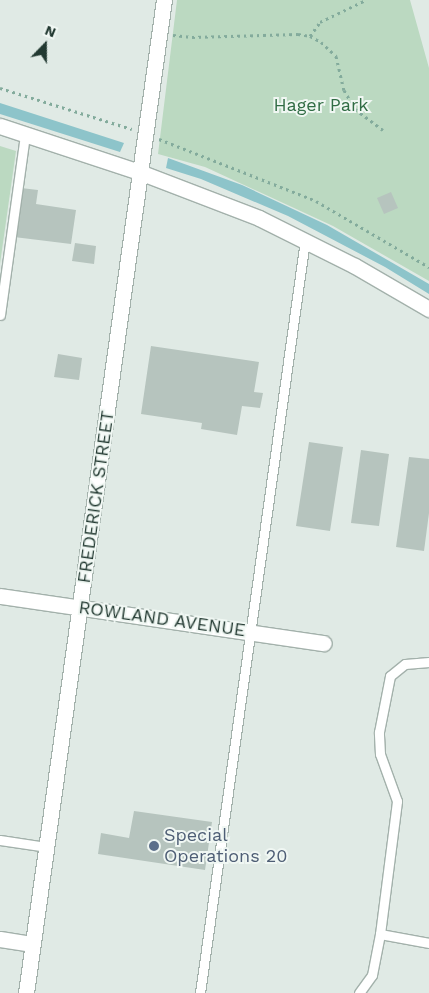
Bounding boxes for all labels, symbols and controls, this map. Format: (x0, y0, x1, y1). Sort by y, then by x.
north arrow (20, 20, 70, 70)
text: N (43, 22, 58, 40)
park label: Hager Park (273, 94, 369, 116)
street label: FREDERICK STREET (73, 409, 119, 585)
street label: ROWLAND AVENUE (77, 597, 247, 641)
place label: Special Operations 20 (164, 825, 288, 868)
marker: Special Operations 20 (148, 840, 160, 852)

